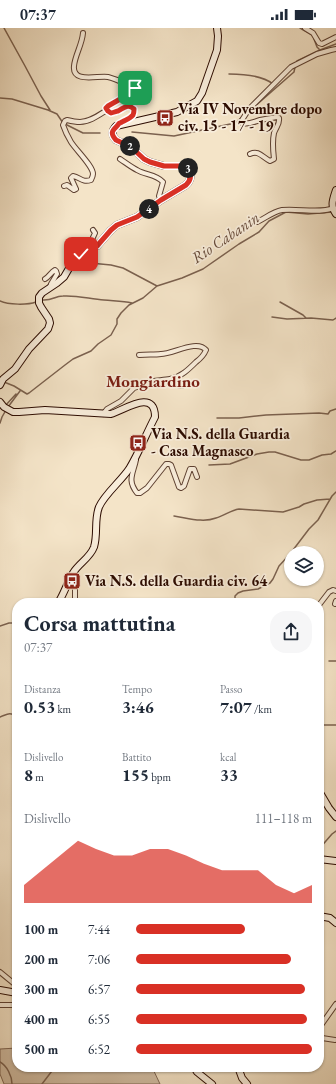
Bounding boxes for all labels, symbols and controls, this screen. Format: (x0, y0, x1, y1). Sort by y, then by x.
text: 07:37 (20, 5, 56, 24)
pin (118, 71, 152, 105)
icon: arrive (124, 77, 146, 99)
place label: Via IV Novembre dopo civ. 15 - 17 - 19 (178, 99, 322, 135)
bus stop icon: Via IV Novembre dopo civ. 15 - 17 - 19 (155, 108, 175, 128)
pin: 2 (120, 136, 140, 156)
text: 2 (127, 139, 133, 153)
pin: 3 (178, 158, 198, 178)
text: 3 (185, 161, 191, 175)
pin: 4 (139, 199, 159, 219)
text: 4 (146, 202, 152, 216)
water label: Rio Cabanin (187, 207, 264, 268)
pin (64, 237, 98, 271)
icon: check (70, 243, 92, 265)
district label: Mongiardino (106, 370, 200, 392)
place label: Via N.S. della Guardia - Casa Magnasco (151, 424, 290, 460)
bus stop icon: Via N.S. della Guardia - Casa Magnasco (128, 433, 148, 453)
map controls (284, 546, 324, 586)
button: layers (284, 546, 324, 586)
bus stop icon: Via N.S. della Guardia civ. 64 (62, 571, 82, 591)
place label: Via N.S. della Guardia civ. 64 (85, 571, 268, 590)
text: Corsa mattutina (24, 609, 175, 638)
button: share (270, 611, 312, 653)
text: 07:37 (24, 639, 52, 656)
text: Distanza (24, 682, 61, 696)
text: Tempo (122, 682, 152, 696)
text: Passo (220, 682, 242, 696)
text: 0.53 (24, 696, 55, 718)
text: 3:46 (122, 696, 154, 718)
text: 7:07 (220, 696, 252, 718)
text: km (55, 702, 71, 716)
text: /km (252, 702, 272, 716)
text: Dislivello (24, 750, 63, 764)
text: Battito (122, 750, 151, 764)
text: kcal (220, 750, 237, 764)
text: 8 (24, 764, 33, 786)
text: 155 (122, 764, 149, 786)
text: 33 (220, 764, 238, 786)
text: m (33, 770, 44, 784)
text: bpm (149, 770, 171, 784)
text: Dislivello (24, 810, 71, 827)
text: 111–118 m (255, 810, 312, 827)
text: 100 m (24, 921, 58, 938)
text: 7:44 (88, 921, 110, 938)
text: 200 m (24, 951, 58, 968)
text: 7:06 (88, 951, 110, 968)
text: 300 m (24, 981, 58, 998)
text: 6:57 (88, 981, 110, 998)
text: 400 m (24, 1011, 58, 1028)
text: 6:55 (88, 1011, 110, 1028)
text: 500 m (24, 1041, 58, 1058)
text: 6:52 (88, 1041, 110, 1058)

